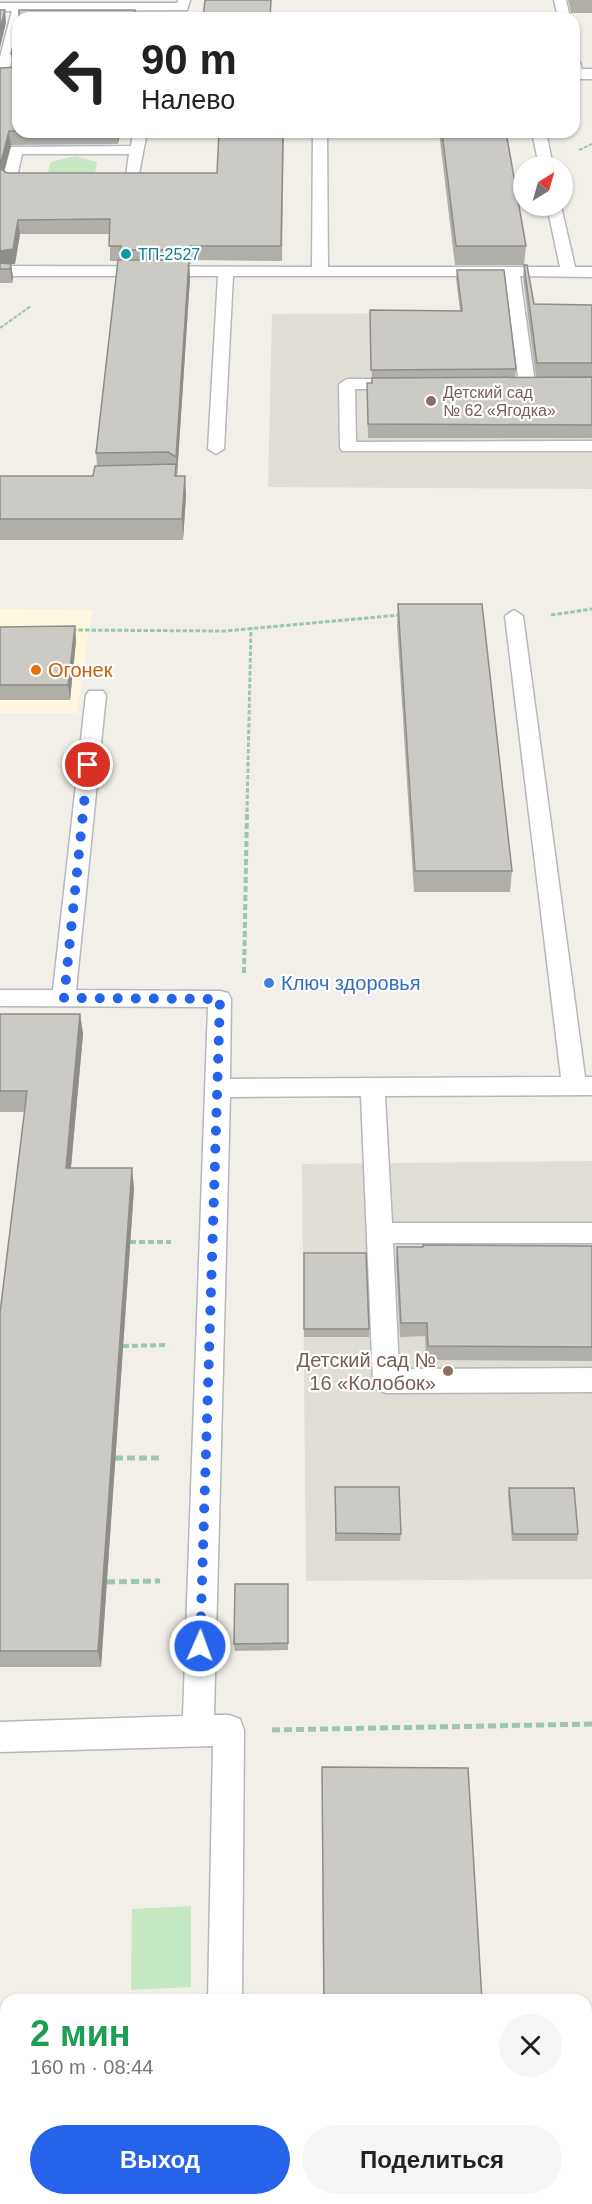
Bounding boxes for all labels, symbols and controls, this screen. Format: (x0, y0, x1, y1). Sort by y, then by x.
icon: left (42, 36, 120, 114)
text: 90 m (141, 36, 237, 83)
text: Налево (141, 85, 235, 115)
north arrow (513, 156, 573, 216)
map controls (513, 156, 573, 216)
place label: ТП-2527 (138, 246, 200, 263)
marker: ТП-2527 (119, 247, 133, 261)
place label: Детский сад № 62 «Ягодка» (443, 384, 556, 419)
marker: Детский сад № 62 «Ягодка» (424, 394, 438, 408)
place label: Огонек (48, 659, 113, 681)
marker: Огонек (29, 663, 43, 677)
pin (62, 739, 113, 790)
icon: arrive (71, 748, 104, 781)
place label: Ключ здоровья (281, 972, 421, 994)
marker: Ключ здоровья (262, 976, 276, 990)
place label: Детский сад № 16 «Колобок» (297, 1349, 436, 1394)
marker: Детский сад № 16 «Колобок» (441, 1364, 455, 1378)
position arrow (168, 1614, 232, 1678)
text: 2 мин (30, 2013, 131, 2054)
button: close (499, 2014, 562, 2077)
text: 160 m · 08:44 (30, 2056, 153, 2078)
button: Выход (30, 2125, 290, 2194)
button: Поделиться (302, 2125, 562, 2194)

